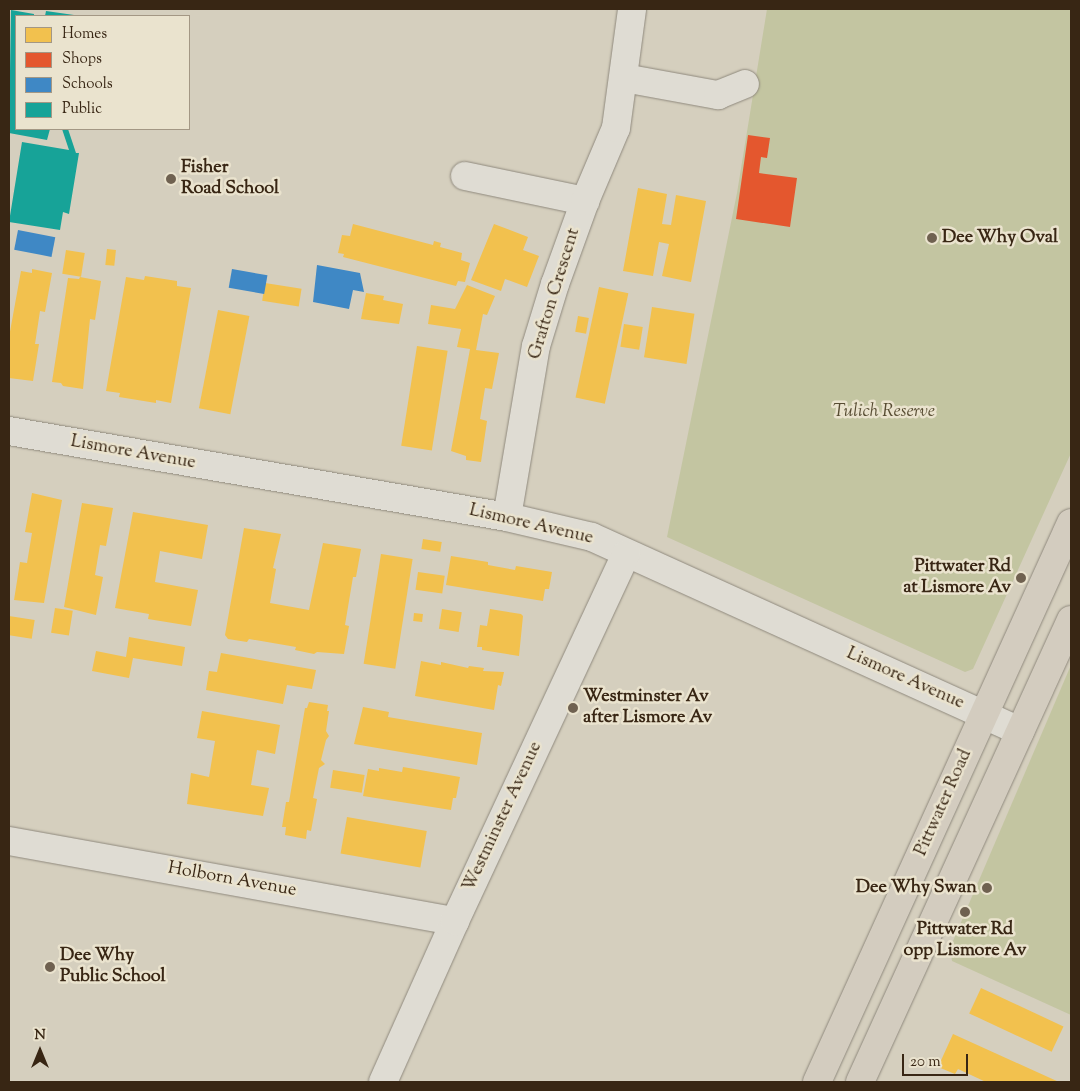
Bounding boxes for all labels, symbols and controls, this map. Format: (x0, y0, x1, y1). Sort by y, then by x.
legend (15, 15, 190, 130)
text: Homes (62, 24, 107, 45)
text: Shops (62, 49, 102, 70)
text: Schools (62, 74, 113, 95)
text: Public (62, 99, 102, 120)
place label: Fisher Road School (181, 158, 279, 200)
marker: Fisher Road School (165, 173, 177, 185)
street label: Grafton Crescent (525, 226, 585, 362)
place label: Dee Why Oval (942, 227, 1058, 249)
marker: Dee Why Oval (926, 232, 938, 244)
park label: Tulich Reserve (833, 401, 935, 423)
street label: Lismore Avenue (69, 431, 197, 475)
street label: Lismore Avenue (467, 500, 595, 550)
place label: Pittwater Rd at Lismore Av (903, 557, 1011, 600)
marker: Pittwater Rd at Lismore Av (1015, 572, 1027, 584)
street label: Lismore Avenue (843, 643, 967, 715)
place label: Westminster Av after Lismore Av (583, 687, 712, 730)
marker: Westminster Av after Lismore Av (567, 702, 579, 714)
street label: Westminster Avenue (459, 739, 547, 895)
street label: Pittwater Road (911, 746, 977, 860)
street label: Holborn Avenue (166, 858, 298, 902)
place label: Dee Why Swan (856, 877, 977, 899)
marker: Dee Why Swan (981, 882, 993, 894)
marker: Pittwater Rd opp Lismore Av (959, 906, 971, 918)
place label: Pittwater Rd opp Lismore Av (904, 920, 1026, 962)
place label: Dee Why Public School (60, 946, 166, 989)
marker: Dee Why Public School (44, 961, 56, 973)
north arrow (15, 1026, 65, 1076)
text: N (34, 1026, 46, 1046)
scale bar (905, 1044, 971, 1076)
text: 20 m (910, 1052, 941, 1073)

